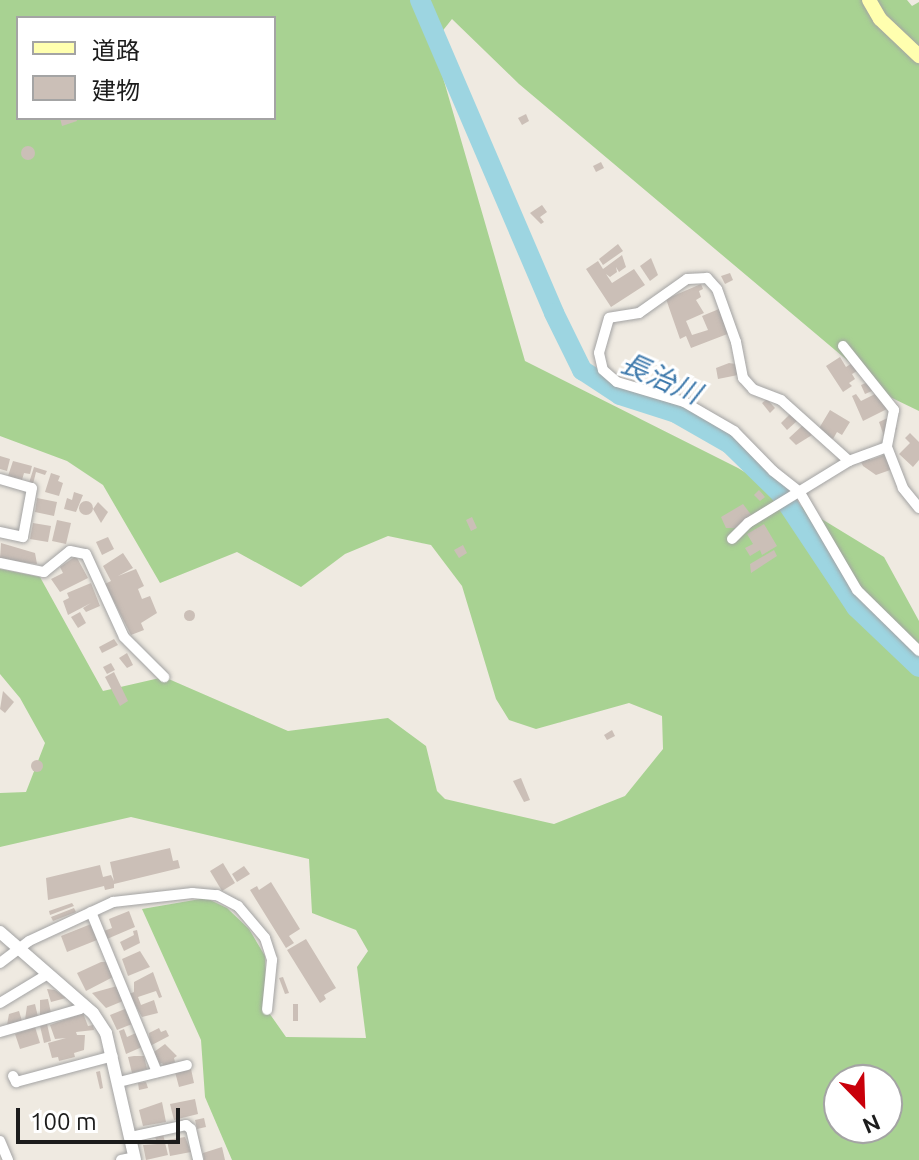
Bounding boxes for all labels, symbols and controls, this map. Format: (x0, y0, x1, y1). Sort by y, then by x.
legend (16, 16, 276, 120)
text: 道路 (92, 37, 140, 64)
text: 建物 (92, 77, 140, 104)
water label: 長治川 (616, 346, 706, 410)
north arrow (823, 1064, 903, 1144)
scale bar (20, 1092, 184, 1142)
text: 100 m (30, 1108, 97, 1135)
text: N (859, 1110, 884, 1139)

